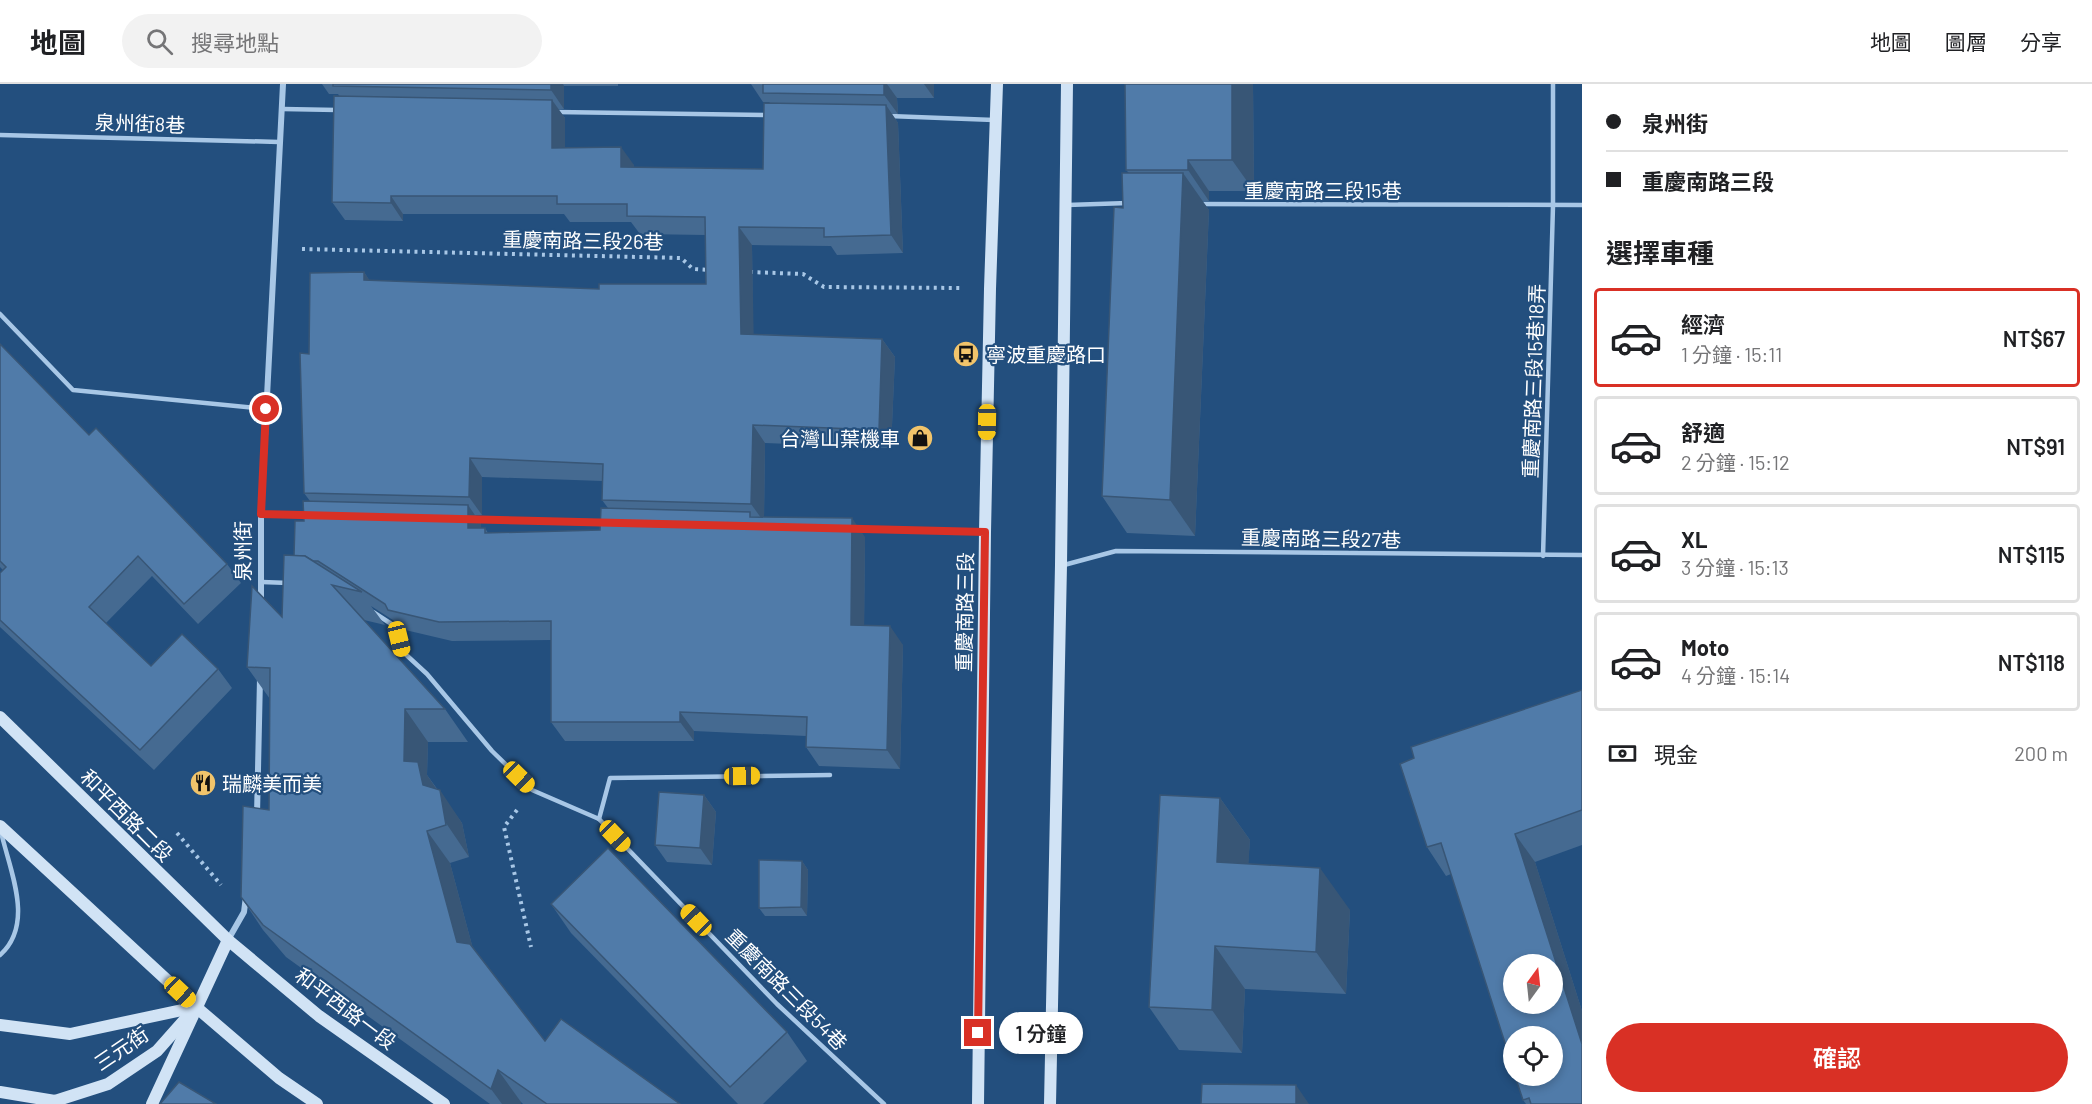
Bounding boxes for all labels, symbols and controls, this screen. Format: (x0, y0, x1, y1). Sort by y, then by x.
search box (122, 14, 542, 68)
text: 地圖 (30, 25, 86, 59)
icon: search (143, 25, 176, 58)
text: 搜尋地點 (191, 29, 279, 55)
text: 地圖 (1870, 29, 1912, 54)
text: 圖層 (1945, 29, 1987, 54)
text: 分享 (2020, 29, 2062, 54)
street label: 泉州街8巷 (94, 109, 186, 137)
text: 泉州街 (1642, 110, 1708, 136)
text: 重慶南路三段 (1642, 168, 1774, 194)
street label: 重慶南路三段15巷 (1244, 178, 1402, 202)
street label: 重慶南路三段26巷 (502, 227, 664, 253)
text: 選擇車種 (1606, 236, 1714, 268)
street label: 重慶南路三段15巷18弄 (1518, 283, 1548, 479)
icon: car (1609, 311, 1663, 365)
text: 經濟 (1681, 311, 1725, 337)
text: NT$67 (2003, 325, 2065, 351)
bus stop icon: 寧波重慶路口 (951, 339, 981, 369)
place label: 寧波重慶路口 (986, 342, 1106, 366)
text: 1 分鐘 · 15:11 (1681, 342, 1782, 366)
route start (252, 395, 279, 422)
car (978, 404, 996, 440)
icon: car (1609, 419, 1663, 473)
text: 舒適 (1681, 419, 1725, 445)
shop icon: 台灣山葉機車 (905, 423, 935, 453)
place label: 台灣山葉機車 (780, 426, 900, 450)
text: NT$91 (2006, 433, 2065, 459)
text: 2 分鐘 · 15:12 (1681, 450, 1790, 474)
street label: 泉州街 (230, 521, 254, 581)
street label: 重慶南路三段27巷 (1241, 525, 1401, 551)
text: XL (1681, 526, 1707, 552)
icon: car (1609, 527, 1663, 581)
text: NT$115 (1998, 541, 2065, 567)
street label: 重慶南路三段 (951, 552, 977, 672)
text: 3 分鐘 · 15:13 (1681, 555, 1789, 579)
car (386, 619, 412, 659)
text: Moto (1681, 634, 1729, 660)
icon: car (1609, 635, 1663, 689)
text: NT$118 (1998, 649, 2065, 675)
text: 4 分鐘 · 15:14 (1681, 663, 1790, 687)
icon: cash (1606, 737, 1639, 770)
text: 現金 (1654, 741, 1698, 767)
text: 200 m (2014, 741, 2068, 765)
car (500, 758, 538, 796)
street label: 和平西路二段 (76, 764, 178, 866)
car (724, 767, 760, 785)
restaurant icon: 瑞麟美而美 (188, 768, 218, 798)
place label: 瑞麟美而美 (222, 771, 322, 795)
car (596, 817, 634, 855)
car (677, 901, 715, 939)
street label: 重慶南路三段54巷 (721, 923, 853, 1055)
north arrow (1503, 954, 1563, 1014)
map controls (1503, 954, 1563, 1086)
street label: 和平西路一段 (291, 962, 401, 1054)
car (161, 973, 199, 1011)
callout: 1 分鐘 (999, 1012, 1083, 1054)
route end (964, 1019, 991, 1046)
street label: 三元街 (89, 1021, 153, 1075)
text: 1 分鐘 (1015, 1021, 1067, 1045)
button: 確認 (1606, 1023, 2068, 1092)
button: locate (1503, 1026, 1563, 1086)

